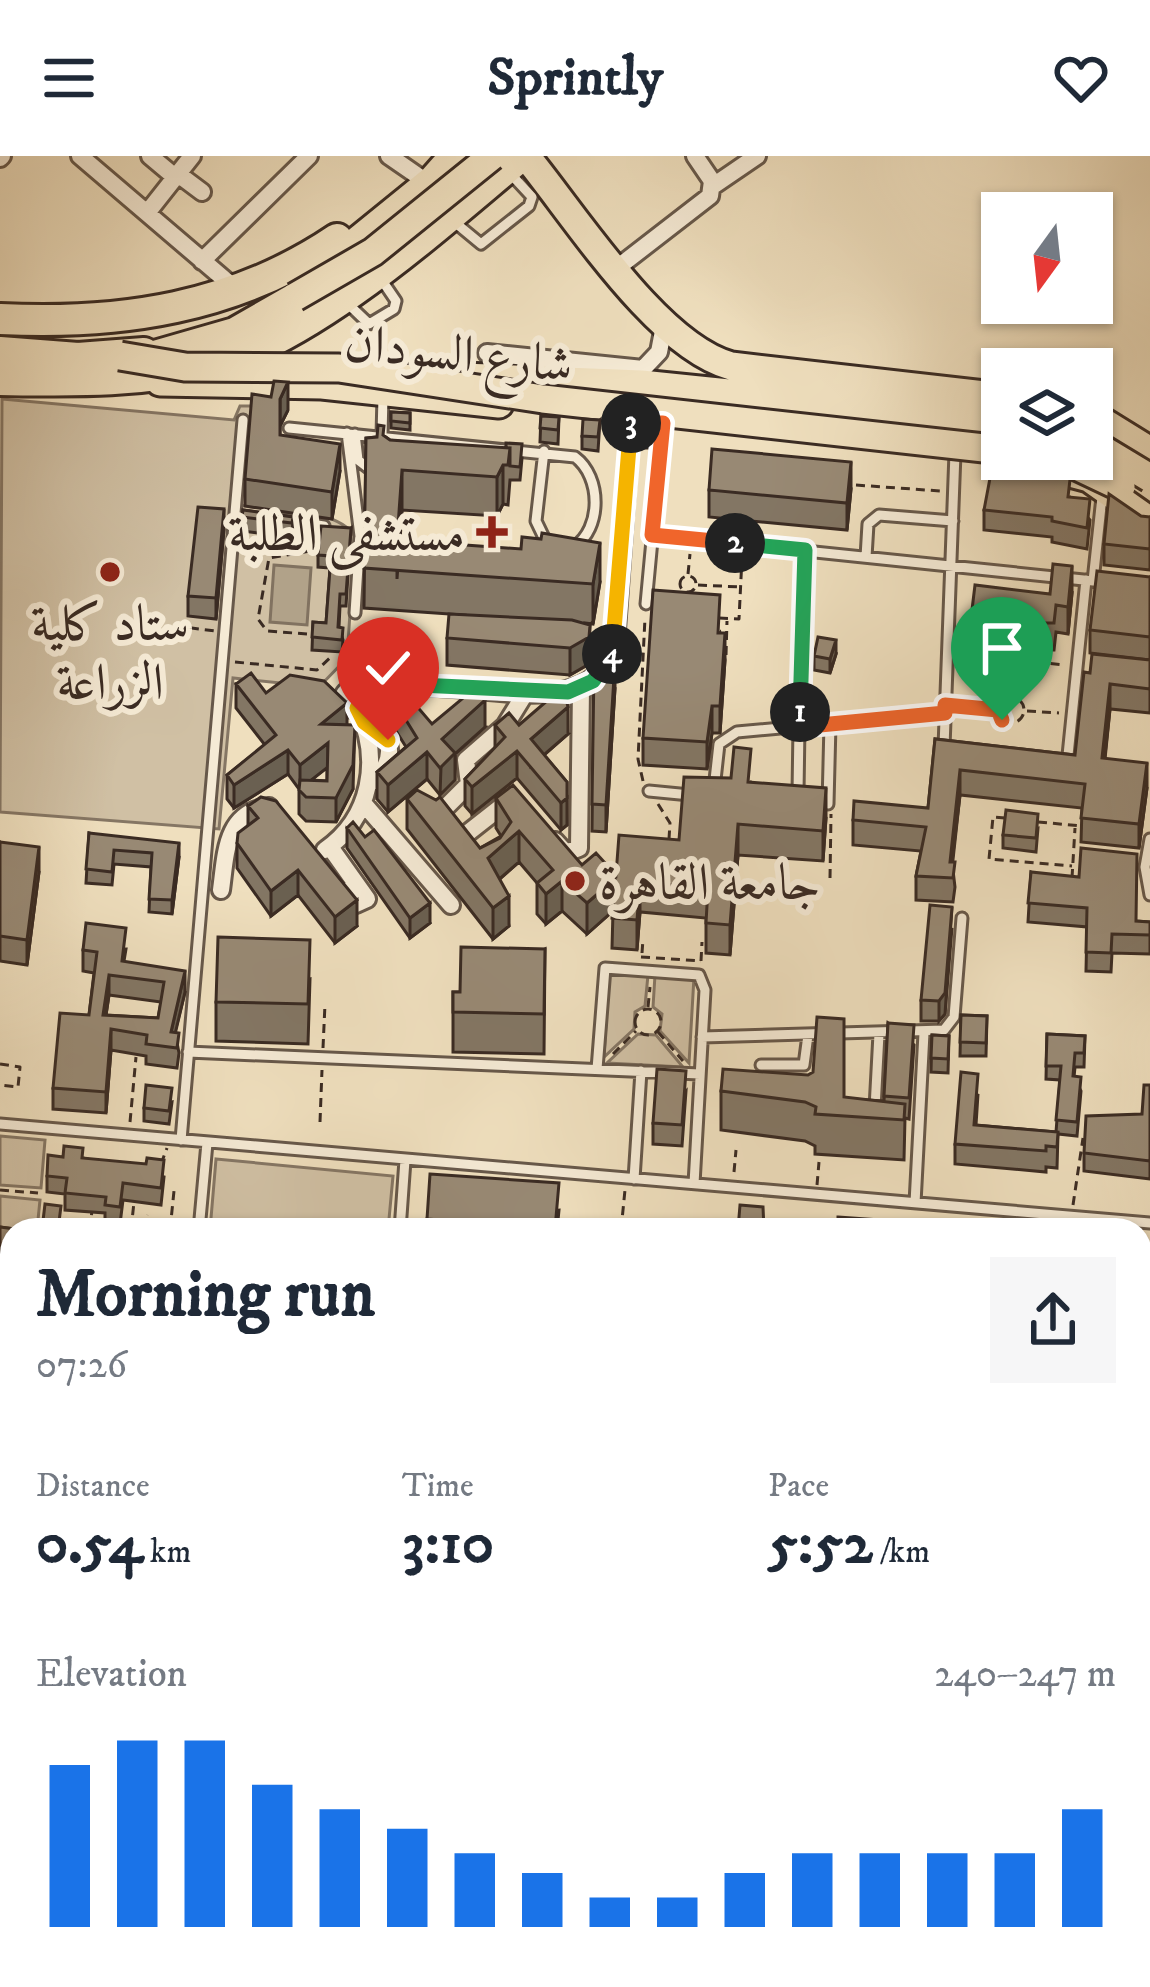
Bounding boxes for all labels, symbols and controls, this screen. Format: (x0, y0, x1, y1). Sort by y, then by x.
icon: menu (36, 45, 102, 111)
text: Sprintly (487, 45, 663, 112)
icon: heart (1048, 45, 1114, 111)
north arrow (981, 192, 1113, 324)
map controls (981, 192, 1113, 480)
street label: شارع السودان (341, 311, 576, 407)
button: layers (981, 348, 1113, 480)
pin: 3 (601, 393, 661, 453)
text: 3 (625, 402, 637, 443)
place label: مستشفى الطلبة (228, 503, 465, 570)
pin: 2 (705, 513, 765, 573)
marker: مستشفى الطلبة (476, 516, 508, 548)
text: 2 (727, 522, 743, 563)
marker: ستاد كلية الزراعة (97, 559, 123, 585)
place label: ستاد كلية الزراعة (31, 593, 189, 716)
pin (951, 597, 1053, 720)
icon: arrive (969, 615, 1035, 681)
pin (337, 617, 439, 740)
pin: 4 (582, 624, 642, 684)
text: 4 (603, 633, 622, 674)
icon: check (355, 635, 421, 701)
pin: 1 (770, 682, 830, 742)
text: 1 (794, 691, 806, 732)
place label: جامعة القاهرة (599, 852, 821, 916)
marker: جامعة القاهرة (562, 868, 588, 894)
text: Morning run (36, 1255, 375, 1337)
button: share (990, 1257, 1116, 1383)
text: 07:26 (36, 1341, 127, 1390)
text: Distance (36, 1466, 150, 1507)
text: Time (402, 1466, 474, 1507)
text: Pace (768, 1466, 829, 1507)
text: 0.54 (36, 1507, 143, 1582)
text: 3:10 (402, 1507, 494, 1582)
text: 5:52 (768, 1507, 873, 1582)
text: km (143, 1532, 191, 1573)
text: /km (873, 1532, 930, 1573)
text: Elevation (36, 1650, 187, 1699)
text: 240–247 m (934, 1650, 1116, 1699)

